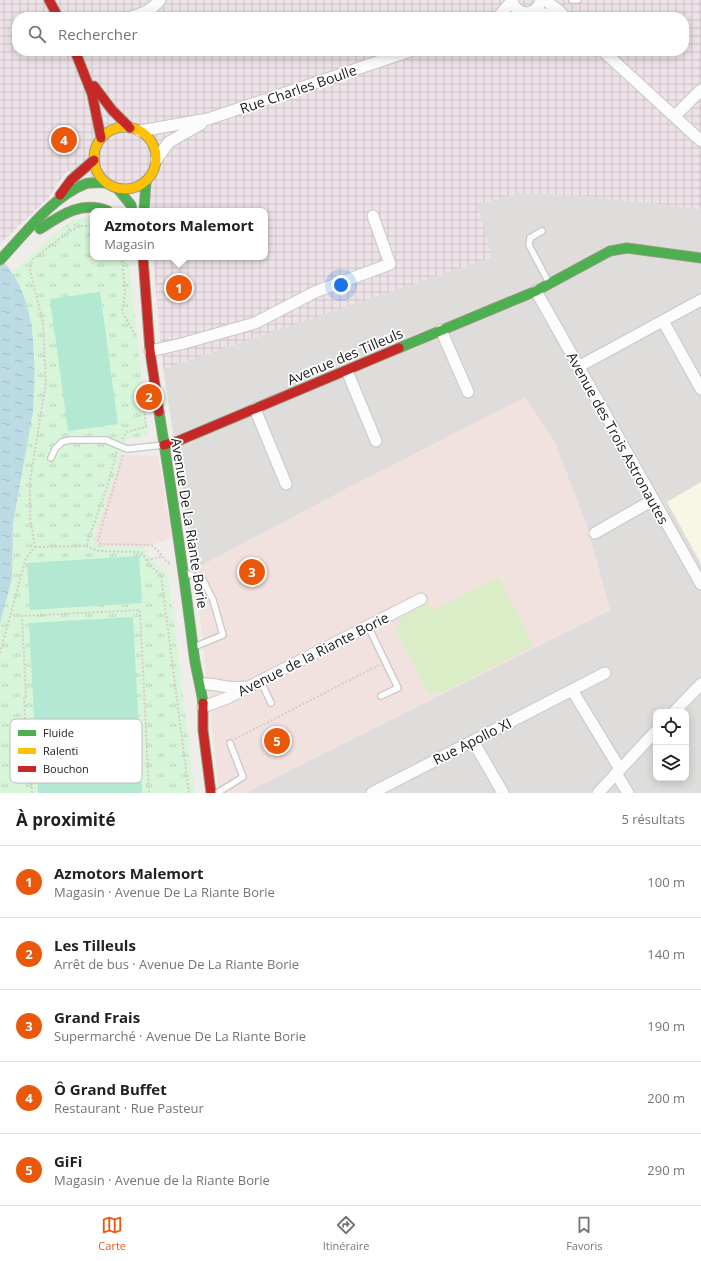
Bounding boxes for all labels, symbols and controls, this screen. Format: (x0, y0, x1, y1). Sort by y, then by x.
search box (12, 12, 689, 56)
icon: search (26, 23, 48, 45)
text: Rechercher (58, 24, 138, 44)
street label: Rue Charles Boulle (237, 60, 359, 118)
pin: 4 (51, 125, 77, 155)
popup (90, 208, 268, 260)
text: Azmotors Malemort (104, 215, 254, 235)
text: Magasin (104, 235, 155, 253)
pin: 1 (166, 273, 192, 303)
your location (331, 275, 351, 295)
street label: Avenue des Tilleuls (284, 323, 406, 389)
street label: Avenue des Trois Astronautes (563, 349, 673, 528)
pin: 2 (136, 382, 162, 412)
street label: Avenue De La Riante Borie (167, 436, 213, 610)
pin: 3 (239, 557, 265, 587)
street label: Avenue de la Riante Borie (234, 608, 392, 700)
map controls (653, 709, 689, 781)
button: locate (653, 709, 689, 745)
street label: Rue Apollo XI (430, 713, 514, 769)
legend (10, 719, 142, 783)
text: Fluide (43, 725, 74, 740)
pin: 5 (264, 726, 290, 756)
text: Ralenti (43, 743, 78, 758)
button: layers (653, 745, 689, 781)
text: Bouchon (43, 761, 89, 776)
text: À proximité (16, 808, 115, 831)
text: 5 résultats (621, 810, 685, 828)
text: Azmotors Malemort (54, 863, 204, 883)
text: 1 (25, 873, 33, 891)
text: 100 m (647, 873, 685, 891)
text: Magasin · Avenue De La Riante Borie (54, 883, 275, 901)
text: Les Tilleuls (54, 935, 136, 955)
text: 2 (25, 945, 33, 963)
text: 140 m (647, 945, 685, 963)
text: Arrêt de bus · Avenue De La Riante Borie (54, 955, 299, 973)
text: Grand Frais (54, 1007, 140, 1027)
text: 3 (25, 1017, 33, 1035)
text: 190 m (647, 1017, 685, 1035)
text: Supermarché · Avenue De La Riante Borie (54, 1027, 306, 1045)
text: Ô Grand Buffet (54, 1079, 167, 1099)
text: 4 (25, 1089, 33, 1107)
text: 200 m (647, 1089, 685, 1107)
text: Restaurant · Rue Pasteur (54, 1099, 204, 1117)
text: GiFi (54, 1151, 82, 1171)
text: 5 (25, 1161, 33, 1179)
text: 290 m (647, 1161, 685, 1179)
text: Magasin · Avenue de la Riante Borie (54, 1171, 270, 1189)
tab: Carte (98, 1214, 126, 1253)
tab: Itinéraire (323, 1214, 369, 1253)
tab: Favoris (566, 1214, 603, 1253)

